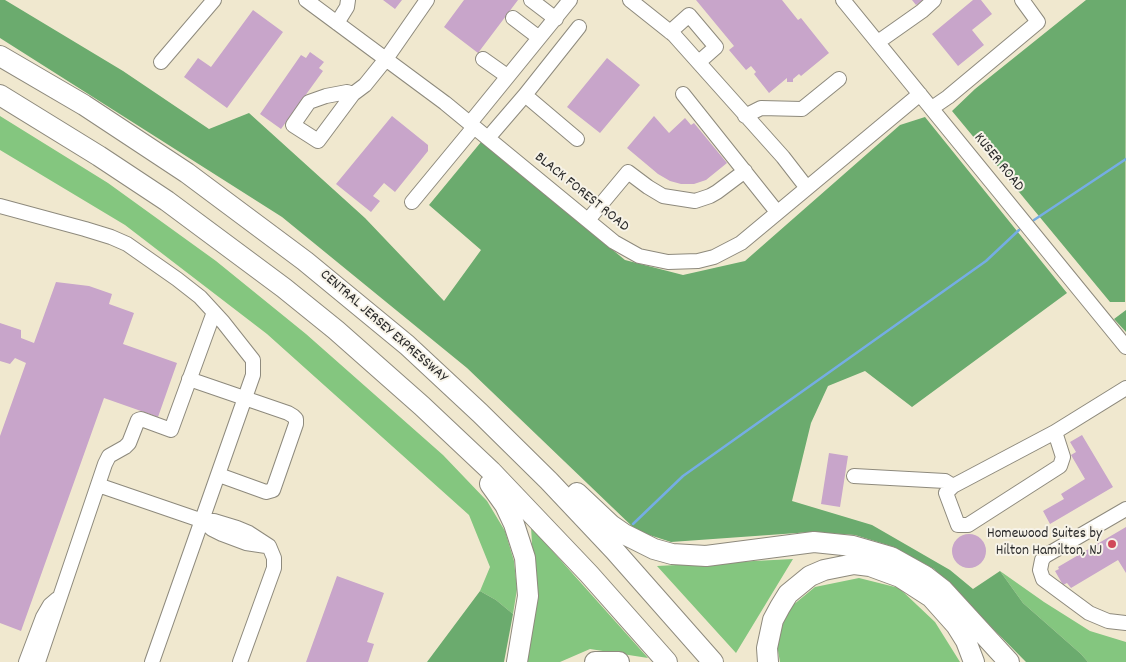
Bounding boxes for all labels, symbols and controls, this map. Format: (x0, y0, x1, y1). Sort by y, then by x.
street label: KUSER ROAD (969, 130, 1027, 196)
street label: BLACK FOREST ROAD (530, 149, 632, 237)
street label: CENTRAL JERSEY EXPRESSWAY (316, 267, 450, 387)
place label: Homewood Suites by Hilton Hamilton, NJ (987, 526, 1102, 561)
marker: Homewood Suites by Hilton Hamilton, NJ (1106, 538, 1118, 550)

